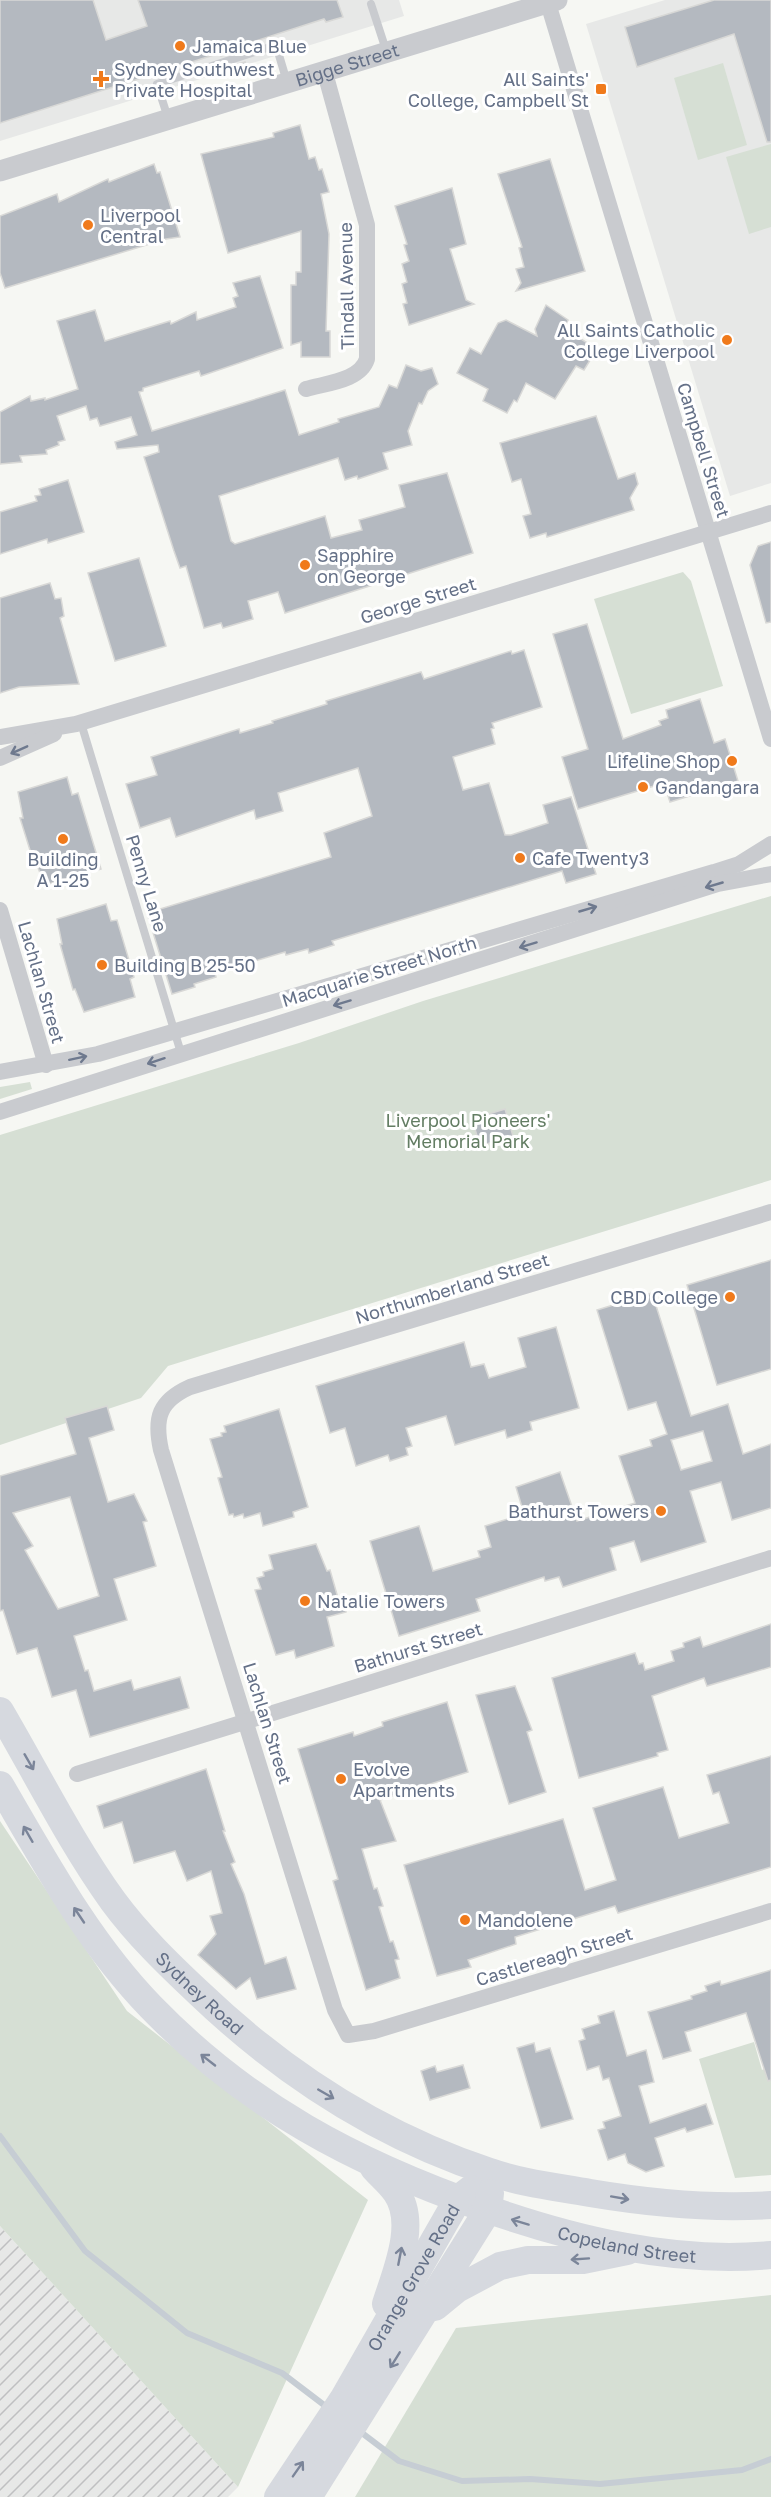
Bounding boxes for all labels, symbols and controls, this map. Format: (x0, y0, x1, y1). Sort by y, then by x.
place label: Jamaica Blue (192, 35, 307, 57)
street label: Bigge Street (292, 38, 402, 91)
marker: Jamaica Blue (173, 39, 187, 53)
place label: Sydney Southwest Private Hospital (114, 58, 275, 101)
place label: All Saints' College, Campbell St (408, 68, 589, 111)
marker: Sydney Southwest Private Hospital (92, 70, 110, 88)
marker: All Saints' College, Campbell St (594, 82, 608, 96)
place label: Liverpool Central (100, 204, 181, 247)
marker: Liverpool Central (81, 218, 95, 232)
street label: Tindall Avenue (334, 222, 358, 350)
place label: All Saints Catholic College Liverpool (557, 319, 715, 362)
marker: All Saints Catholic College Liverpool (720, 333, 734, 347)
street label: Campbell Street (673, 380, 735, 520)
place label: Sapphire on George (317, 544, 406, 587)
marker: Sapphire on George (298, 558, 312, 572)
street label: George Street (357, 572, 479, 628)
one-way arrow (10, 745, 28, 756)
place label: Lifeline Shop (607, 750, 720, 772)
marker: Lifeline Shop (725, 754, 739, 768)
place label: Gandangara (655, 776, 760, 798)
marker: Gandangara (636, 780, 650, 794)
marker: Building A 1-25 (56, 832, 70, 846)
street label: Penny Lane (122, 832, 172, 934)
place label: Cafe Twenty3 (532, 847, 649, 869)
place label: Building A 1-25 (27, 848, 99, 891)
marker: Cafe Twenty3 (513, 851, 527, 865)
one-way arrow (705, 880, 724, 892)
one-way arrow (578, 903, 597, 914)
street label: Lachlan Street (14, 918, 70, 1046)
street label: Macquarie Street North (279, 931, 479, 1011)
one-way arrow (519, 940, 538, 951)
place label: Building B 25-50 (114, 954, 256, 976)
marker: Building B 25-50 (95, 958, 109, 972)
one-way arrow (333, 998, 352, 1009)
one-way arrow (68, 1052, 87, 1063)
one-way arrow (147, 1056, 166, 1067)
park label: Liverpool Pioneers' Memorial Park (385, 1109, 551, 1152)
street label: Northumberland Street (353, 1248, 551, 1328)
place label: CBD College (610, 1286, 718, 1308)
marker: CBD College (723, 1290, 737, 1304)
place label: Bathurst Towers (508, 1500, 649, 1522)
marker: Bathurst Towers (654, 1504, 668, 1518)
place label: Natalie Towers (317, 1590, 445, 1612)
marker: Natalie Towers (298, 1594, 312, 1608)
street label: Bathurst Street (351, 1617, 485, 1677)
street label: Lachlan Street (239, 1659, 297, 1787)
one-way arrow (24, 1753, 36, 1770)
place label: Evolve Apartments (353, 1758, 455, 1801)
marker: Evolve Apartments (334, 1772, 348, 1786)
one-way arrow (22, 1826, 34, 1843)
one-way arrow (73, 1908, 85, 1924)
place label: Mandolene (477, 1909, 573, 1931)
marker: Mandolene (458, 1913, 472, 1927)
street label: Castlereagh Street (473, 1922, 635, 1990)
street label: Sydney Road (151, 1947, 248, 2039)
one-way arrow (201, 2054, 217, 2067)
one-way arrow (317, 2088, 334, 2100)
one-way arrow (609, 2193, 629, 2204)
street label: Orange Grove Road (362, 2200, 464, 2355)
one-way arrow (511, 2216, 530, 2227)
street label: Copeland Street (555, 2221, 697, 2267)
one-way arrow (395, 2246, 406, 2266)
one-way arrow (571, 2254, 591, 2265)
one-way arrow (389, 2351, 401, 2368)
one-way arrow (292, 2461, 304, 2477)

